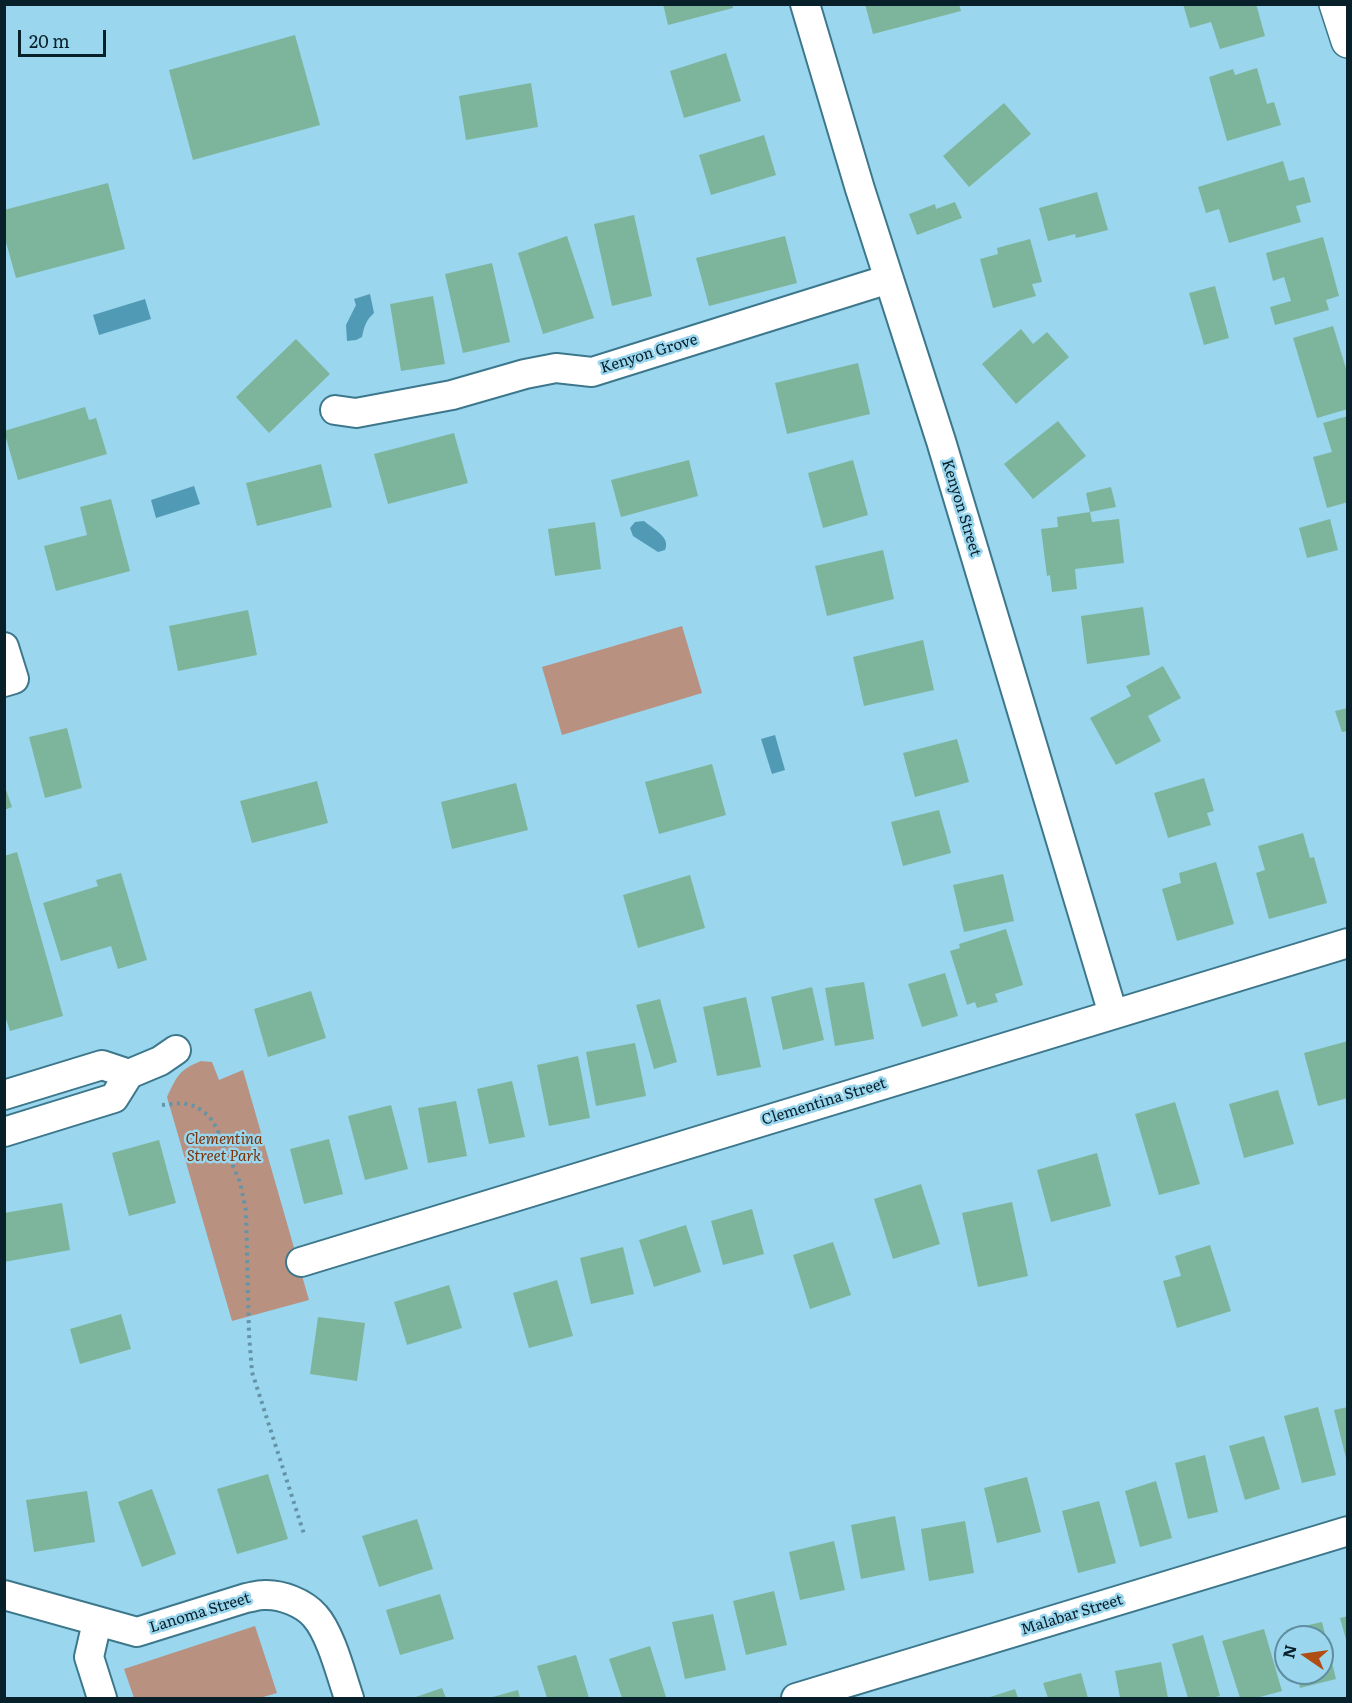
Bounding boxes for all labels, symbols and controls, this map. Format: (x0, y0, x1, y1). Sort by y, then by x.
scale bar (21, 18, 110, 56)
text: 20 m (29, 27, 70, 54)
street label: Kenyon Grove (598, 331, 700, 377)
street label: Kenyon Street (938, 457, 984, 559)
street label: Clementina Street (759, 1074, 889, 1130)
park label: Clementina Street Park (185, 1131, 263, 1166)
street label: Lanoma Street (147, 1589, 253, 1637)
street label: Malabar Street (1019, 1591, 1125, 1639)
north arrow (1274, 1625, 1334, 1685)
text: N (1275, 1642, 1302, 1661)

